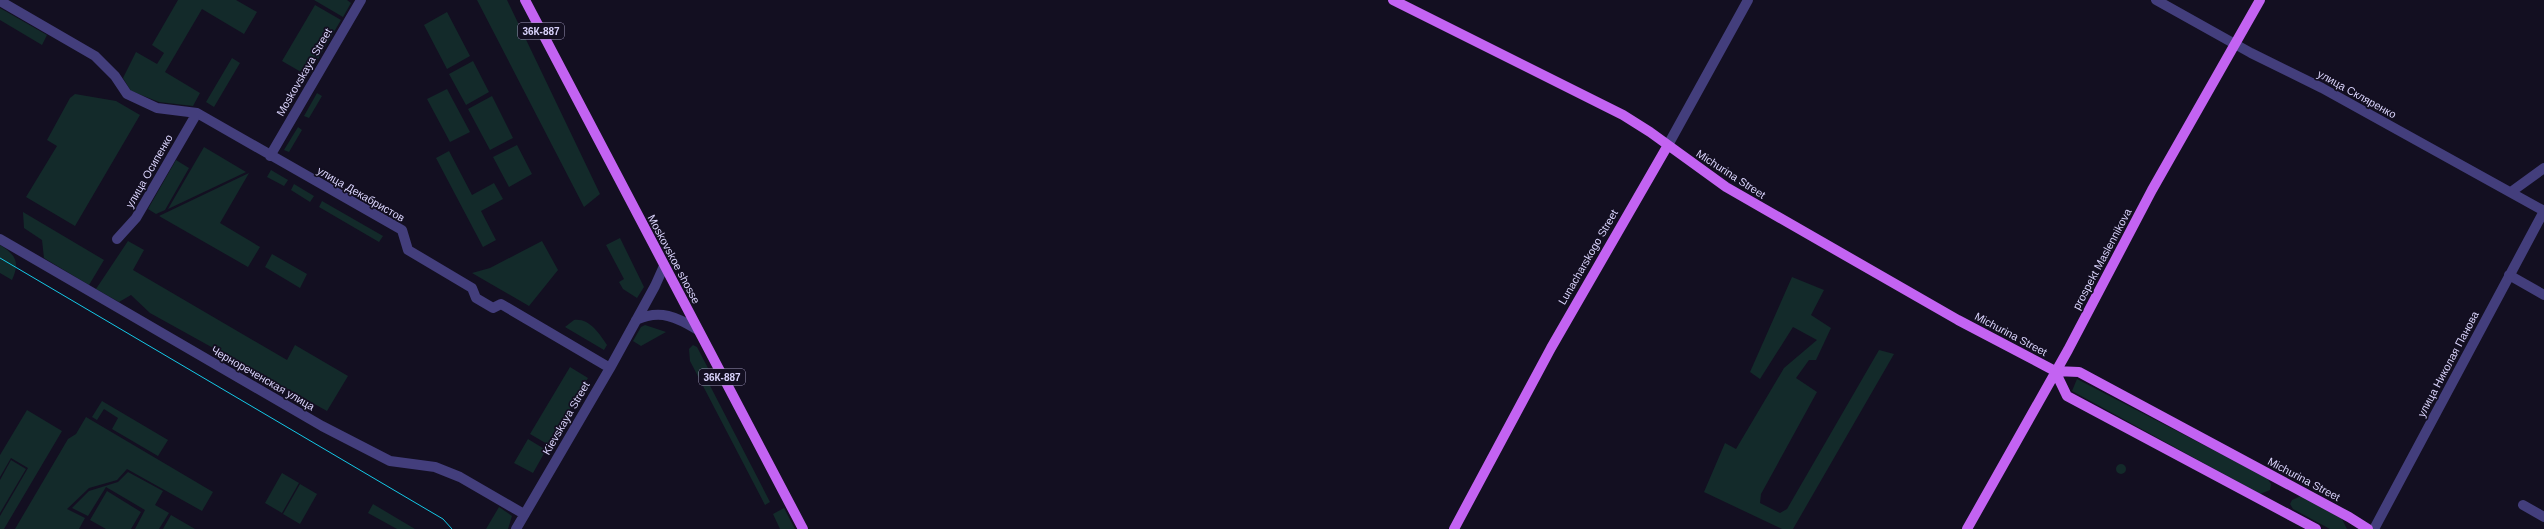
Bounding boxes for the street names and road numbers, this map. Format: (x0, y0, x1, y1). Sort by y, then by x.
road number: 36К-887 (518, 23, 564, 39)
street label: Moskovskaya Street (274, 26, 334, 118)
street label: улица Скляренко (2316, 67, 2398, 121)
street label: улица Осипенко (123, 132, 175, 210)
street label: Michurina Street (1694, 147, 1768, 201)
street label: улица Декабристов (315, 164, 407, 224)
street label: prospekt Maslennikova (2070, 206, 2134, 311)
street label: Lunacharskogo Street (1556, 207, 1620, 307)
street label: Moskovskoe shosse (645, 212, 703, 306)
street label: улица Николая Панова (2415, 308, 2481, 419)
street label: Michurina Street (1973, 310, 2049, 358)
street label: Чернореченская улица (209, 343, 318, 413)
road number: 36К-887 (699, 369, 745, 385)
street label: Kievskaya Street (540, 379, 592, 457)
street label: Michurina Street (2266, 455, 2342, 503)

